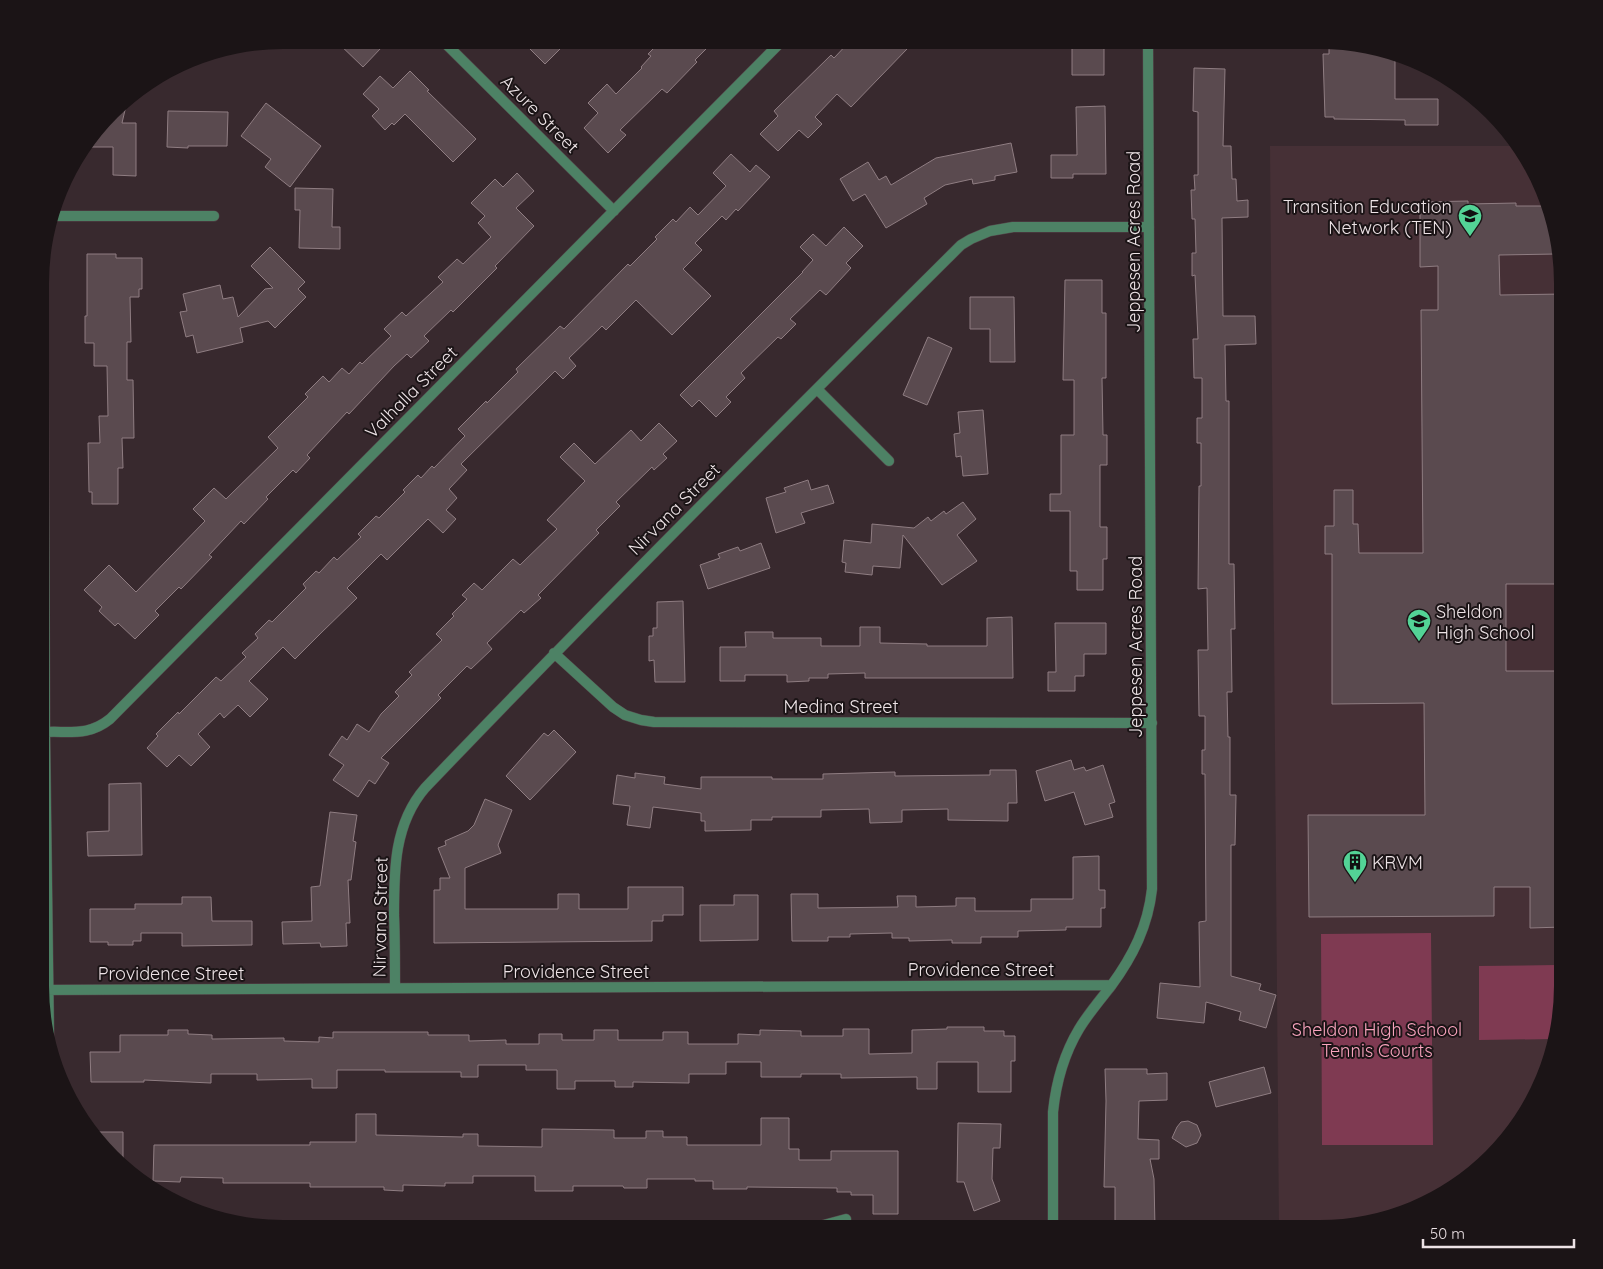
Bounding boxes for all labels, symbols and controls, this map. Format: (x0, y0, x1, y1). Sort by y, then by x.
street label: Azure Street (496, 70, 584, 158)
street label: Jeppesen Acres Road (1122, 151, 1145, 333)
place label: Transition Education Network (TEN) (1283, 195, 1452, 239)
school or university icon: Transition Education Network (TEN) (1457, 203, 1483, 237)
street label: Valhalla Street (360, 341, 462, 443)
street label: Nirvana Street (623, 458, 725, 560)
street label: Jeppesen Acres Road (1124, 556, 1147, 738)
place label: Sheldon High School (1436, 600, 1535, 644)
school or university icon: Sheldon High School (1406, 608, 1432, 642)
street label: Medina Street (783, 695, 899, 718)
building icon: KRVM (1342, 849, 1368, 883)
place label: KRVM (1372, 851, 1423, 874)
street label: Nirvana Street (367, 857, 393, 977)
street label: Providence Street (908, 958, 1054, 981)
street label: Providence Street (503, 960, 649, 983)
street label: Providence Street (98, 962, 244, 985)
park label: Sheldon High School Tennis Courts (1292, 1018, 1462, 1062)
scale bar (1423, 1216, 1574, 1248)
text: 50 m (1430, 1224, 1465, 1243)

